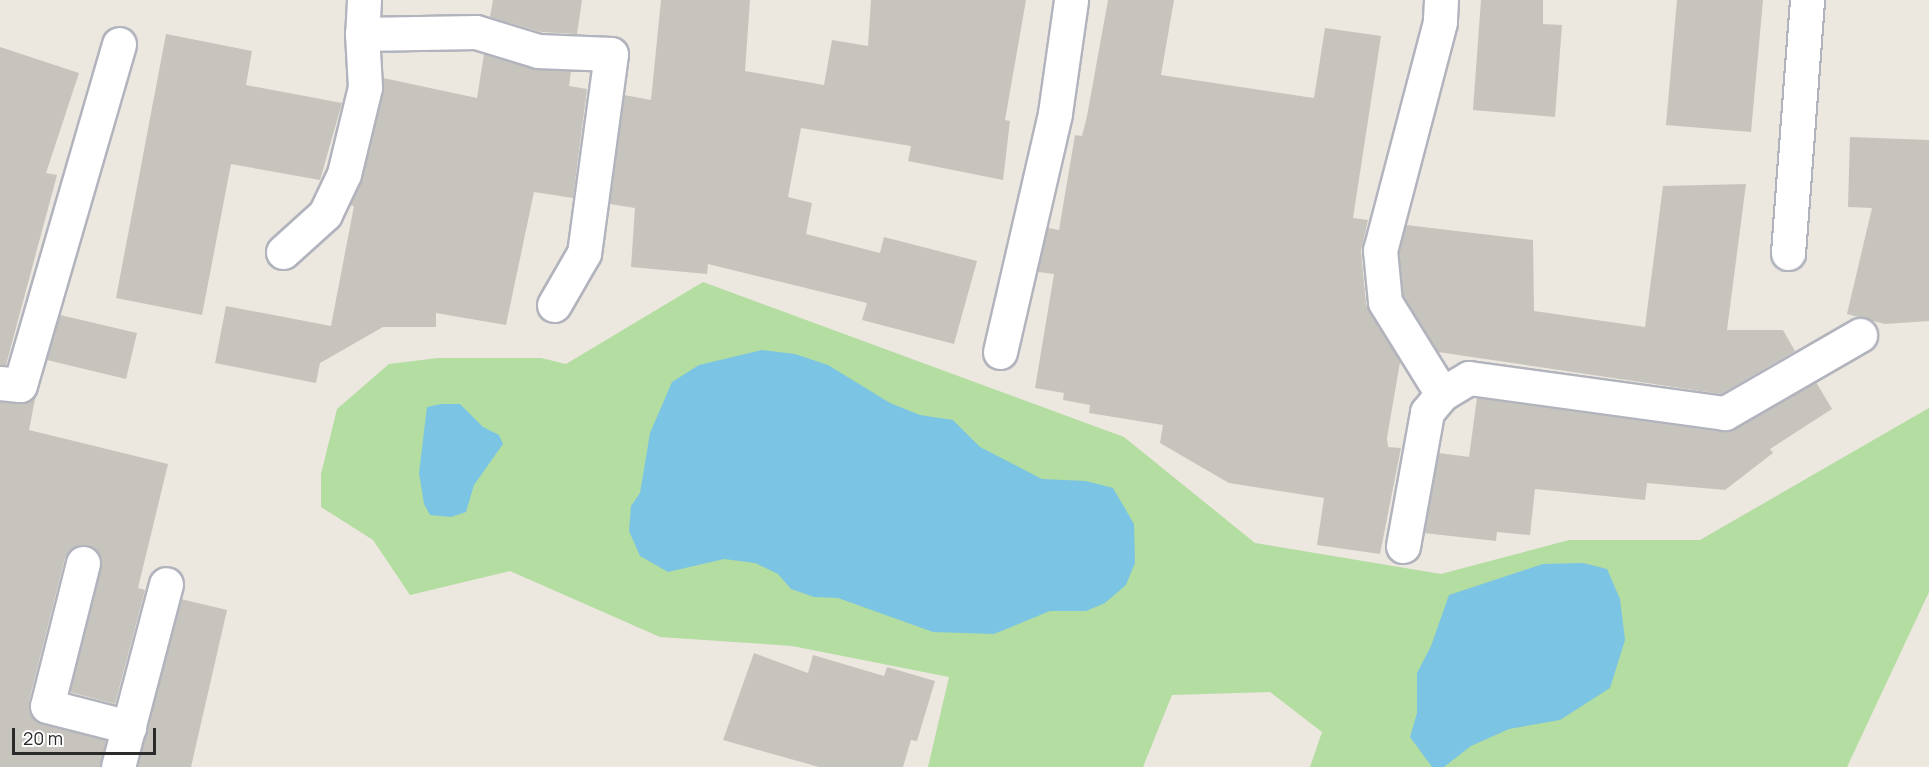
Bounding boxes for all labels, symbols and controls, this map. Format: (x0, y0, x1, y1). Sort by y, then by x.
scale bar (15, 716, 159, 754)
text: 20 m (23, 726, 63, 750)

